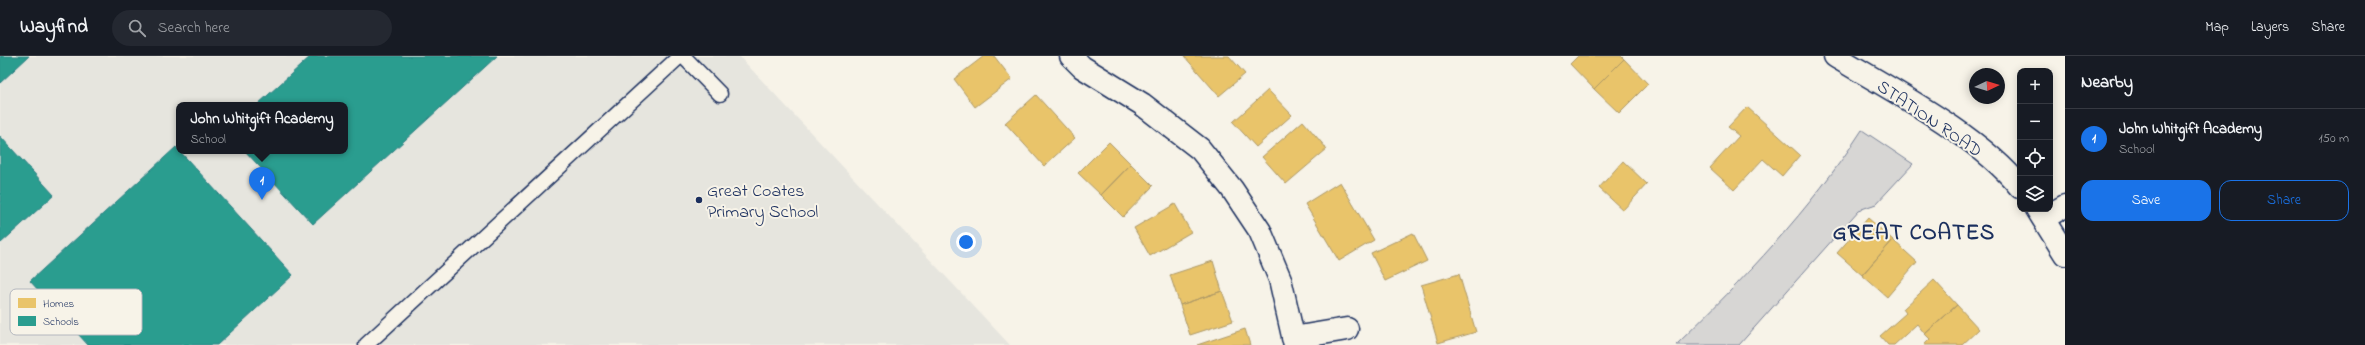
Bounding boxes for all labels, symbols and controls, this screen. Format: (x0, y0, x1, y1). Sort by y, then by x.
search box (112, 10, 392, 46)
text: Wayfind (20, 14, 88, 41)
icon: search (126, 17, 148, 39)
text: Search here (158, 17, 230, 39)
text: Map (2205, 17, 2229, 38)
text: Layers (2251, 17, 2289, 38)
text: Share (2311, 17, 2345, 38)
north arrow (1969, 68, 2005, 104)
map controls (2017, 68, 2053, 212)
button: + (2017, 68, 2053, 104)
text: Nearby (2081, 70, 2133, 95)
street label: STATION ROAD (1871, 75, 1987, 165)
popup (176, 102, 348, 154)
button: − (2017, 104, 2053, 140)
text: John Whitgift Academy (190, 108, 334, 130)
text: John Whitgift Academy (2119, 118, 2262, 140)
text: 1 (2092, 129, 2096, 148)
text: 150 m (2318, 129, 2349, 148)
text: School (190, 130, 226, 149)
button: locate (2017, 140, 2053, 176)
text: School (2119, 140, 2155, 159)
pin: 1 (249, 167, 275, 200)
button: layers (2017, 176, 2053, 212)
place label: Great Coates Primary School (707, 179, 818, 226)
button: Save (2081, 180, 2211, 221)
button: Share (2219, 180, 2349, 221)
marker: Great Coates Primary School (694, 195, 704, 205)
district label: GREAT COATES (1833, 218, 1995, 250)
your location (956, 232, 976, 252)
legend (10, 289, 142, 335)
text: Homes (43, 296, 75, 312)
text: Schools (43, 314, 79, 330)

